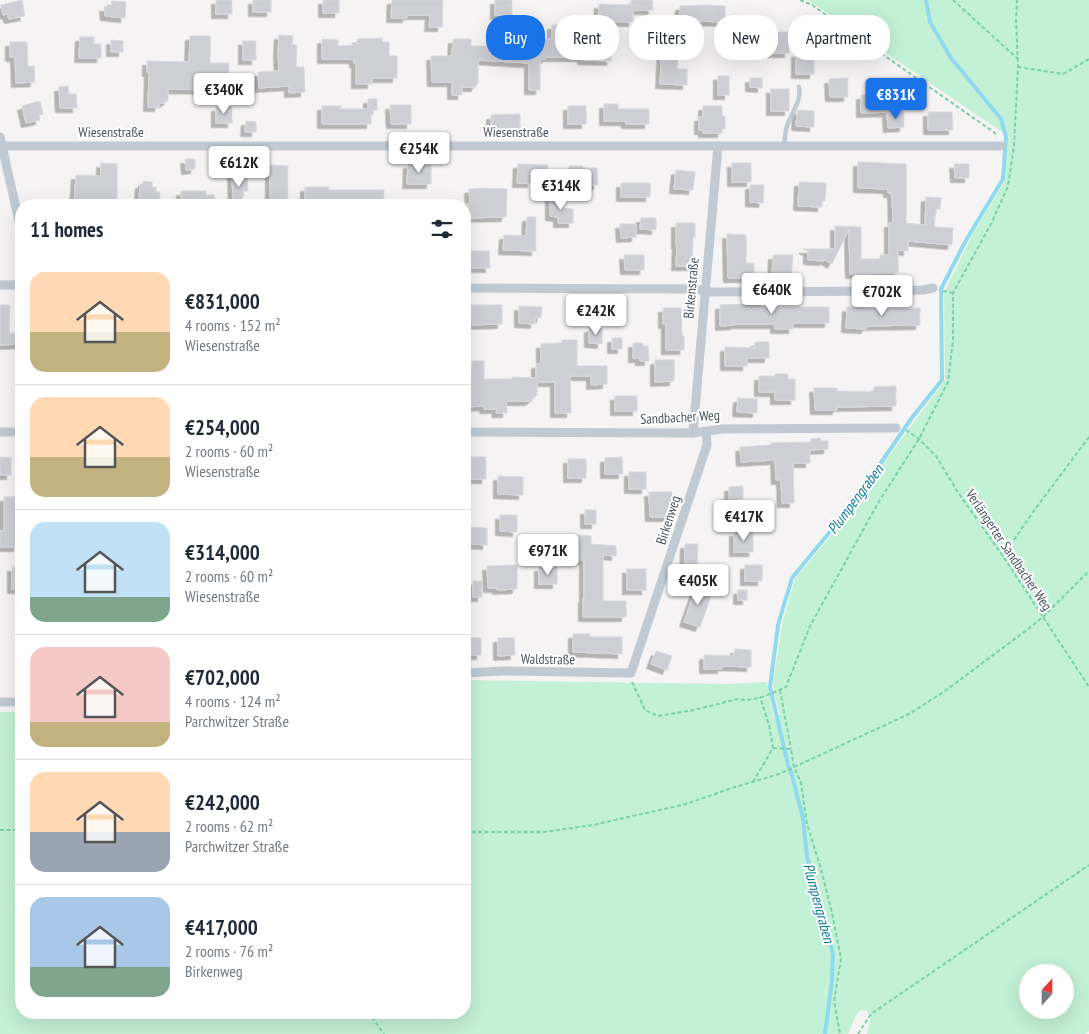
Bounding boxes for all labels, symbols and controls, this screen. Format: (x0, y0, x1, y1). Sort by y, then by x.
chip: Buy (486, 15, 545, 60)
chip: Rent (555, 15, 619, 60)
chip: Filters (629, 15, 704, 60)
chip: New (714, 15, 778, 60)
chip: Apartment (788, 15, 890, 60)
pin: €340K (189, 72, 259, 115)
pin: €831K (861, 78, 931, 120)
text: €340K (205, 79, 243, 99)
text: €831K (877, 84, 915, 104)
street label: Wiesenstraße (78, 123, 144, 141)
street label: Wiesenstraße (483, 123, 549, 141)
pin: €254K (384, 132, 454, 174)
text: €254K (400, 138, 438, 158)
pin: €612K (204, 146, 274, 188)
text: €612K (220, 152, 258, 172)
pin: €314K (526, 168, 596, 211)
text: €314K (542, 175, 580, 195)
icon: filters (428, 215, 456, 243)
text: 11 homes (30, 216, 103, 243)
street label: Birkenstraße (679, 256, 703, 319)
pin: €640K (737, 272, 807, 315)
pin: €702K (847, 274, 917, 317)
text: €640K (753, 279, 791, 299)
text: €702K (863, 281, 901, 301)
text: €831,000 (185, 288, 260, 315)
icon: home (70, 292, 130, 352)
pin: €242K (561, 294, 631, 336)
text: €242K (577, 300, 615, 320)
text: 4 rooms · 152 m² (185, 315, 281, 335)
text: Wiesenstraße (185, 335, 260, 355)
street label: Sandbacher Weg (640, 406, 720, 428)
text: €254,000 (185, 414, 260, 441)
icon: home (70, 417, 130, 477)
text: 2 rooms · 60 m² (185, 441, 273, 461)
water label: Plumpengraben (823, 460, 888, 537)
text: Wiesenstraße (185, 461, 260, 481)
street label: Verlängerter Sandbacher Weg (961, 485, 1056, 614)
street label: Birkenweg (652, 493, 684, 547)
pin: €417K (709, 500, 779, 542)
text: €417K (725, 506, 763, 526)
pin: €971K (513, 534, 583, 576)
text: €314,000 (185, 539, 260, 566)
text: €971K (529, 540, 567, 560)
icon: home (70, 542, 130, 602)
pin: €405K (663, 564, 733, 606)
text: 2 rooms · 60 m² (185, 566, 273, 586)
text: €405K (679, 570, 717, 590)
text: Wiesenstraße (185, 586, 260, 606)
street label: Waldstraße (521, 650, 576, 668)
text: €702,000 (185, 664, 260, 691)
icon: home (70, 667, 130, 727)
text: 4 rooms · 124 m² (185, 691, 281, 711)
text: Parchwitzer Straße (185, 711, 289, 731)
text: €242,000 (185, 789, 260, 816)
icon: home (70, 792, 130, 852)
text: 2 rooms · 62 m² (185, 816, 273, 836)
text: Parchwitzer Straße (185, 836, 289, 856)
water label: Plumpengraben (799, 861, 839, 946)
text: €417,000 (185, 914, 258, 941)
icon: home (70, 917, 130, 977)
text: 2 rooms · 76 m² (185, 941, 273, 961)
text: Birkenweg (185, 961, 243, 981)
north arrow (1019, 964, 1074, 1019)
map controls (1019, 964, 1074, 1019)

